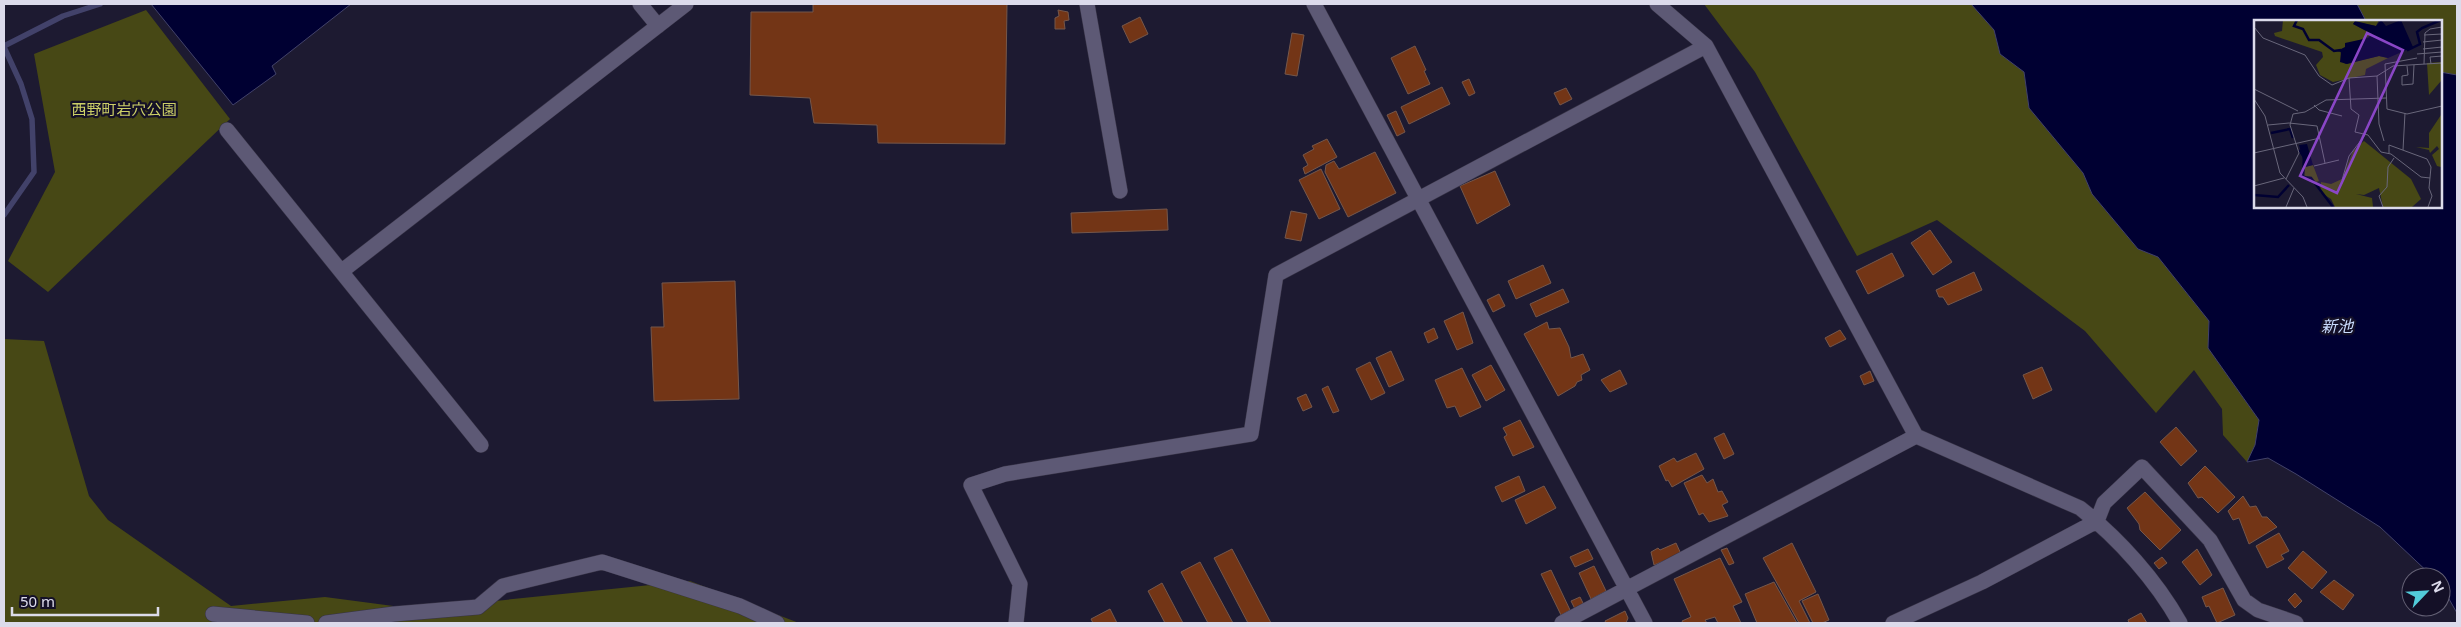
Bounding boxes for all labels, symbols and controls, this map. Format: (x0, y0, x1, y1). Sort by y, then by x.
inset map (2254, 20, 2441, 208)
park label: 西野町岩穴公園 (71, 99, 177, 119)
water label: 新池 (2321, 315, 2355, 337)
north arrow (2401, 567, 2451, 617)
text: N (2427, 577, 2449, 595)
scale bar (12, 584, 159, 616)
text: 50 m (20, 591, 55, 611)

